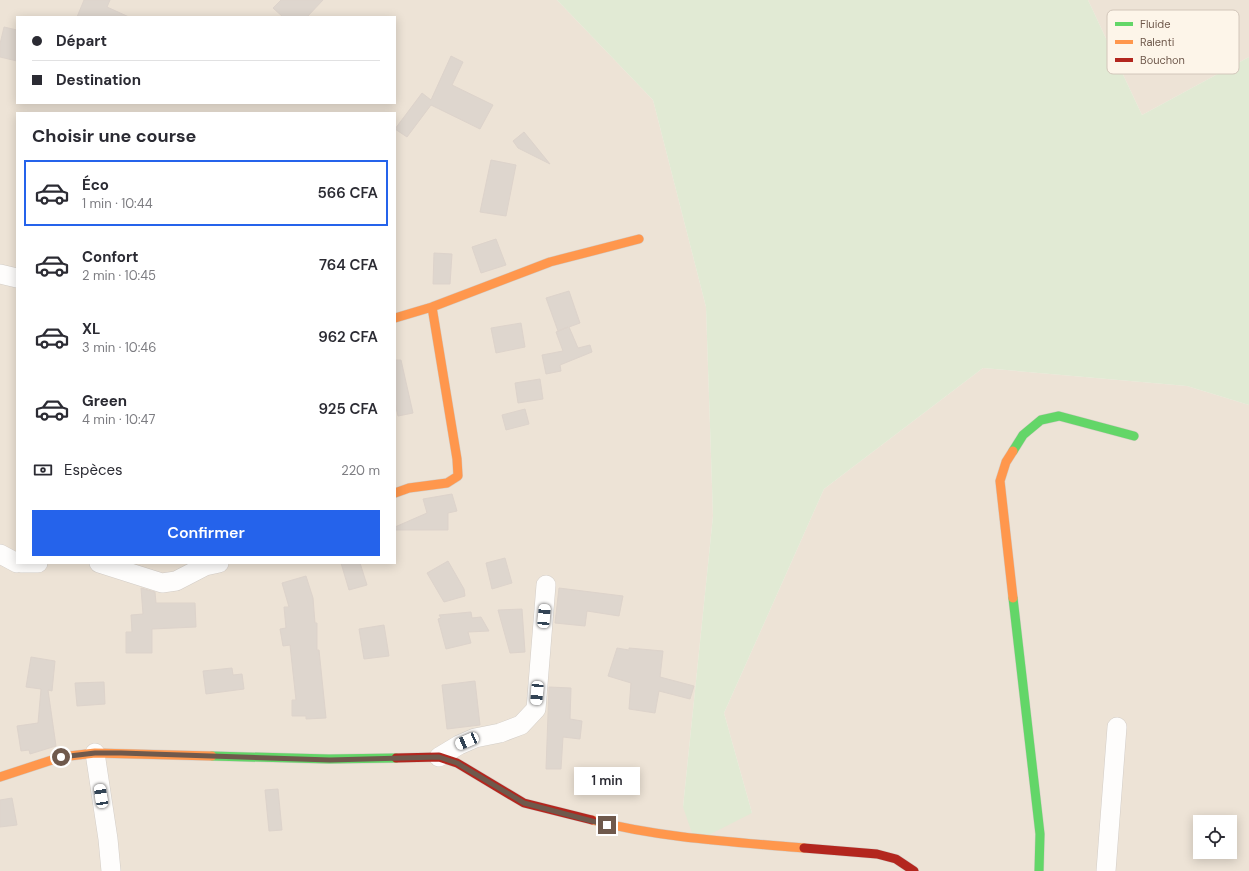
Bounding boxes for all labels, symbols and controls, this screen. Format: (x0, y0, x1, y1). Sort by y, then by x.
legend (1107, 10, 1239, 74)
text: Fluide (1140, 17, 1170, 31)
text: Départ (56, 31, 107, 51)
text: Ralenti (1140, 35, 1174, 49)
text: Bouchon (1140, 53, 1185, 67)
text: Destination (56, 70, 141, 90)
text: Choisir une course (32, 124, 196, 148)
icon: car (34, 175, 70, 211)
text: Éco (82, 175, 109, 195)
text: 566 CFA (318, 183, 378, 203)
text: 1 min · 10:44 (82, 195, 153, 212)
icon: car (34, 247, 70, 283)
text: Confort (82, 247, 139, 267)
text: 764 CFA (319, 255, 378, 275)
text: 2 min · 10:45 (82, 267, 156, 284)
icon: car (34, 319, 70, 355)
text: XL (82, 319, 100, 339)
text: 962 CFA (318, 327, 378, 347)
text: 3 min · 10:46 (82, 339, 156, 356)
icon: car (34, 391, 70, 427)
text: Green (82, 391, 127, 411)
text: 925 CFA (319, 399, 378, 419)
text: 4 min · 10:47 (82, 411, 155, 428)
icon: cash (32, 459, 54, 481)
text: Espèces (64, 460, 123, 480)
text: 220 m (341, 462, 380, 479)
button: Confirmer (32, 510, 380, 556)
car (537, 604, 551, 628)
car (530, 681, 544, 705)
car (454, 731, 480, 751)
route start (52, 748, 70, 766)
callout: 1 min (574, 767, 640, 795)
text: 1 min (591, 772, 623, 789)
car (93, 783, 109, 809)
map controls (1193, 815, 1237, 859)
button: locate (1193, 815, 1237, 859)
route end (598, 816, 616, 834)

